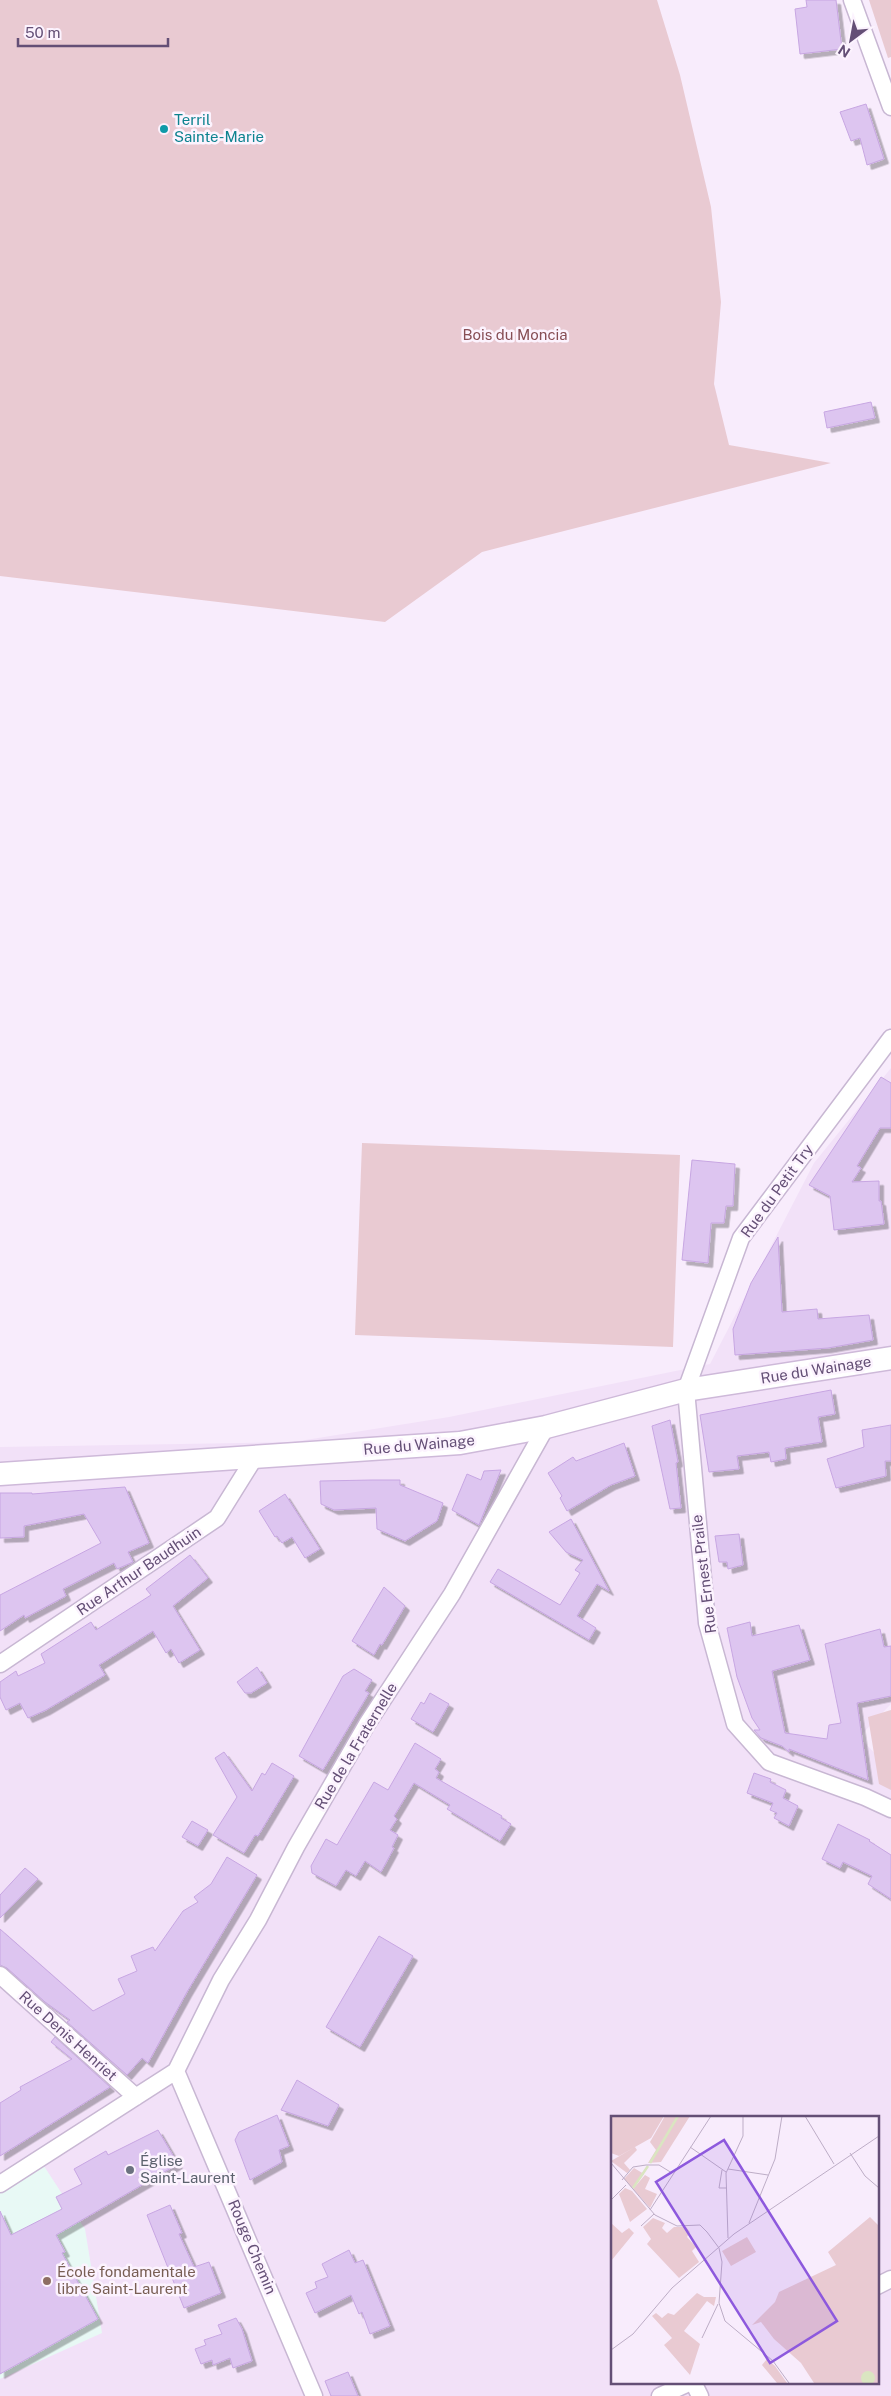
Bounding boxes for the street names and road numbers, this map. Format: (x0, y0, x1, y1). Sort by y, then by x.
street label: Rue du Petit Try (737, 1141, 816, 1241)
street label: Rue du Wainage (759, 1352, 872, 1387)
street label: Rue du Wainage (363, 1431, 475, 1458)
street label: Rue Ernest Praile (688, 1514, 719, 1634)
street label: Rue Arthur Baudhuin (73, 1523, 204, 1618)
street label: Rue de la Fraternelle (311, 1679, 400, 1812)
street label: Rue Denis Henriet (16, 1987, 121, 2084)
street label: Rouge Chemin (225, 2197, 280, 2297)

